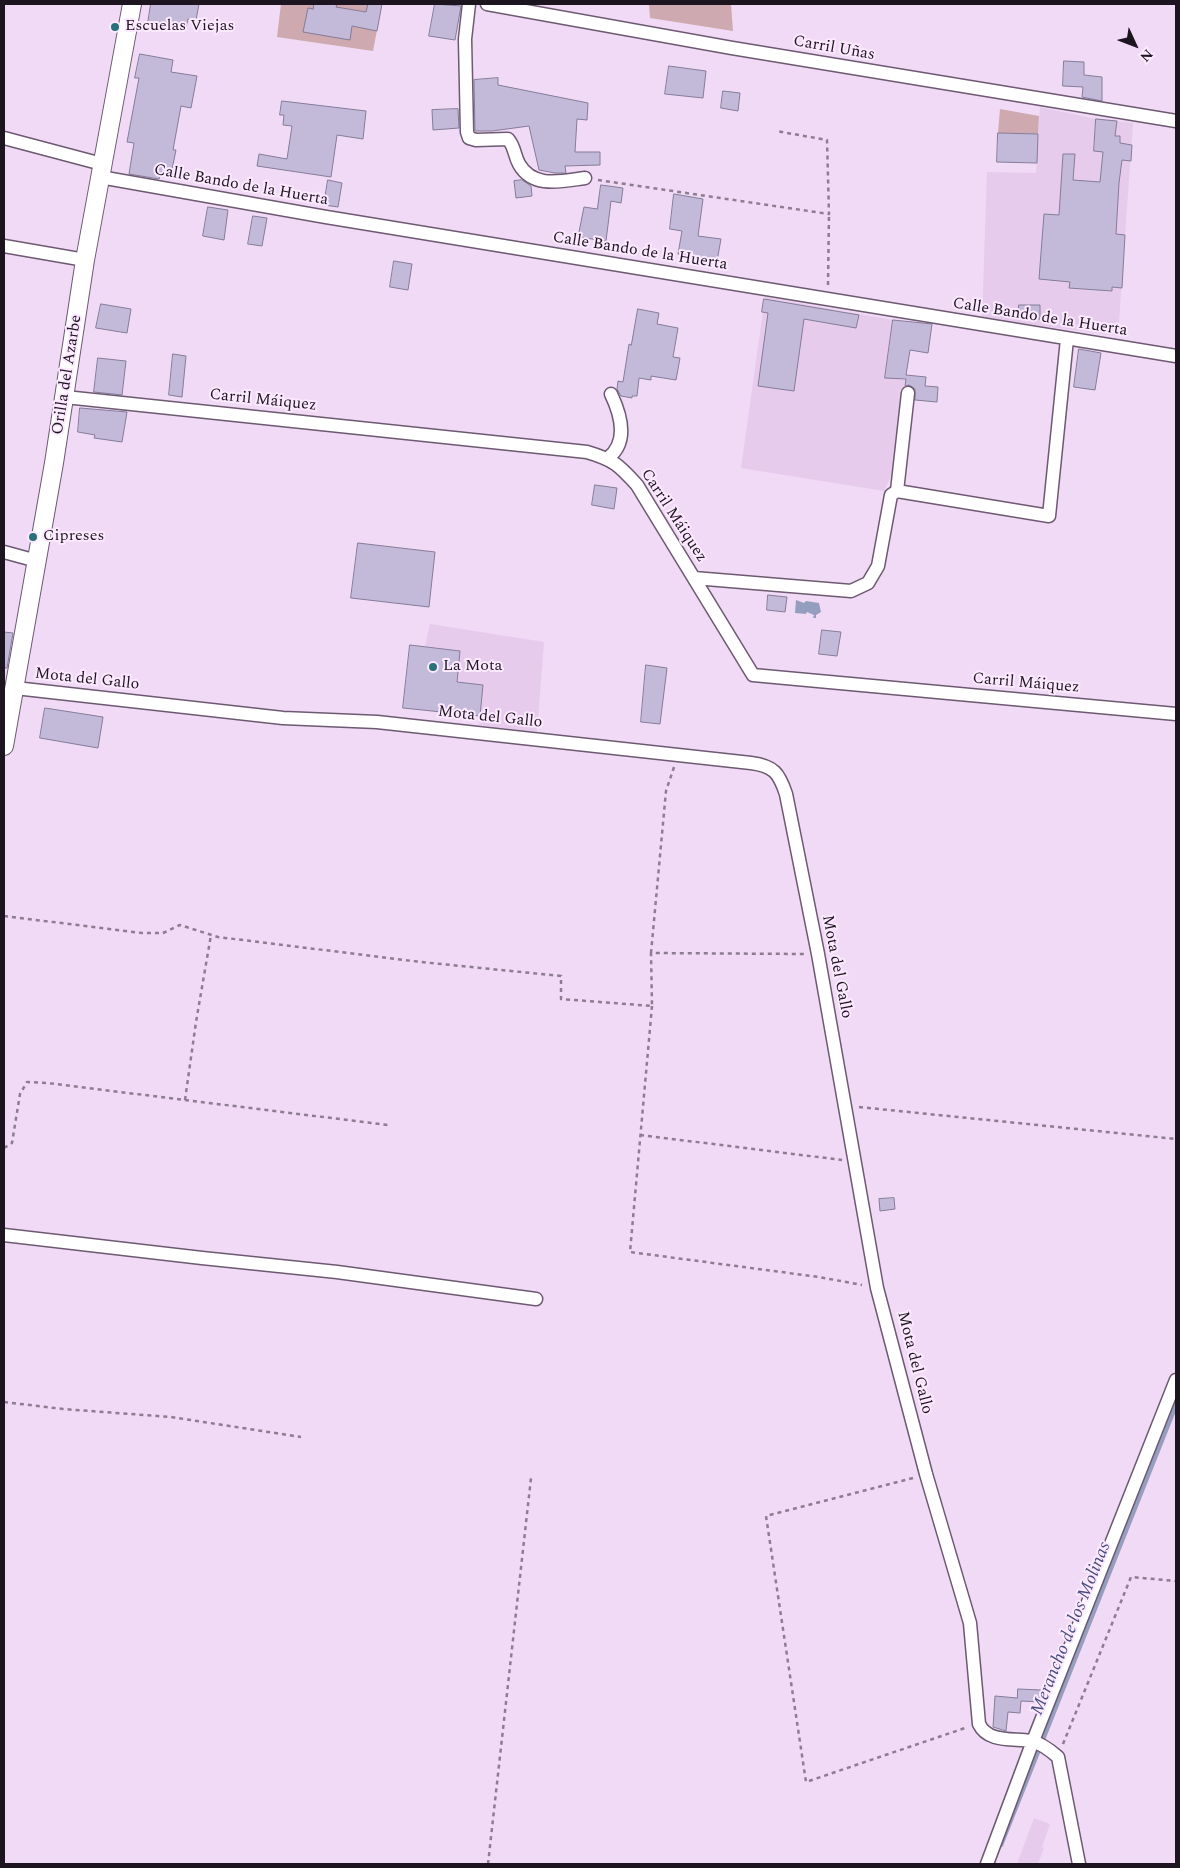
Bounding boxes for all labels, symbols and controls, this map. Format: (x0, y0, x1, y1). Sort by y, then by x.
place label: Escuelas Viejas (125, 17, 235, 37)
north arrow (1110, 20, 1160, 70)
marker: Escuelas Viejas (109, 21, 121, 33)
street label: Carril Uñas (792, 32, 876, 66)
text: N (1135, 44, 1158, 67)
street label: Calle Bando de la Huerta (152, 161, 330, 211)
street label: Calle Bando de la Huerta (551, 229, 729, 275)
street label: Calle Bando de la Huerta (951, 295, 1129, 341)
street label: Orilla del Azarbe (49, 314, 87, 436)
street label: Carril Máiquez (209, 386, 317, 416)
street label: Carril Máiquez (636, 466, 710, 566)
place label: Cipreses (43, 527, 104, 547)
marker: Cipreses (27, 531, 39, 543)
place label: La Mota (443, 657, 502, 677)
marker: La Mota (427, 661, 439, 673)
street label: Mota del Gallo (34, 665, 140, 695)
street label: Carril Máiquez (972, 670, 1080, 698)
street label: Mota del Gallo (437, 703, 543, 733)
street label: Mota del Gallo (817, 914, 855, 1020)
street label: Mota del Gallo (892, 1310, 936, 1416)
water label: Merancho de los Molinas (1027, 1539, 1117, 1719)

